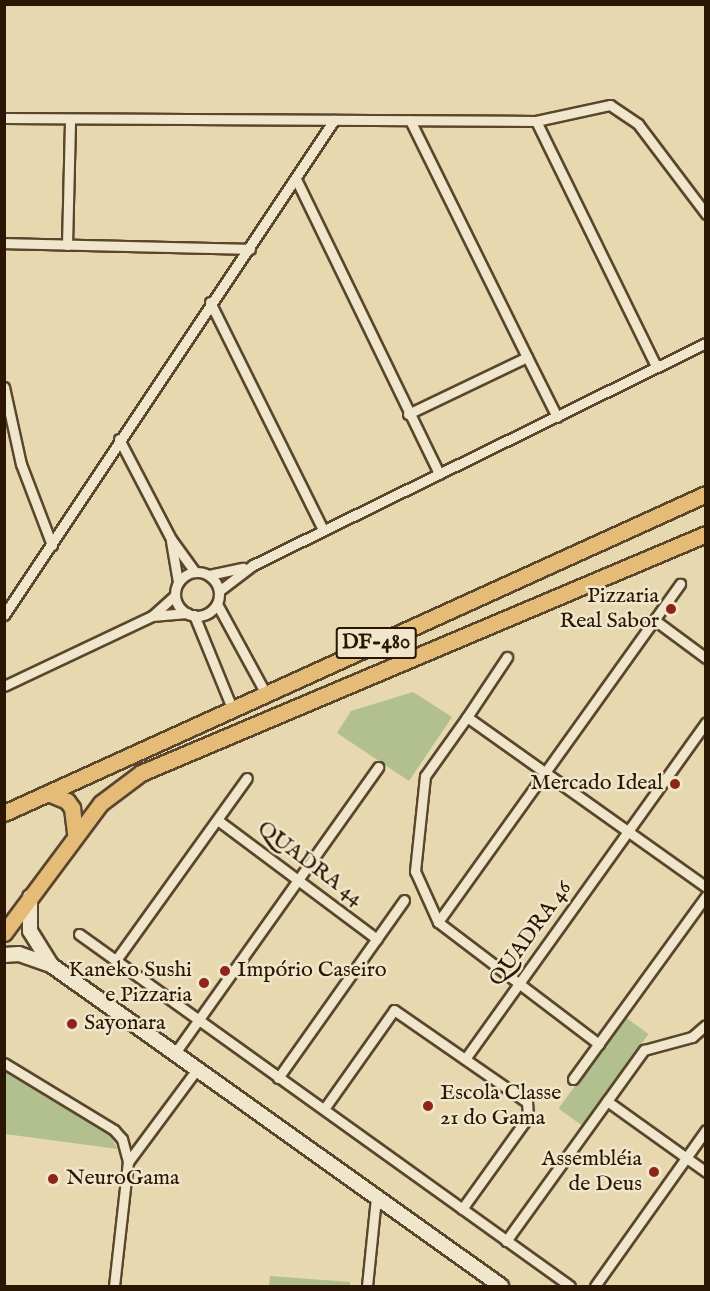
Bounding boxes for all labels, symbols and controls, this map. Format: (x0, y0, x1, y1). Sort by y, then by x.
place label: Pizzaria Real Sabor (560, 583, 659, 634)
marker: Pizzaria Real Sabor (664, 602, 678, 616)
road number: DF-480 (336, 625, 416, 661)
place label: Mercado Ideal (530, 771, 663, 797)
marker: Mercado Ideal (668, 777, 682, 791)
street label: QUADRA 44 (252, 816, 368, 912)
street label: QUADRA 46 (484, 876, 578, 992)
place label: Kaneko Sushi e Pizzaria (69, 957, 192, 1008)
place label: Impório Caseiro (237, 958, 387, 984)
marker: Impório Caseiro (218, 964, 232, 978)
marker: Kaneko Sushi e Pizzaria (197, 976, 211, 990)
place label: Sayonara (84, 1011, 166, 1037)
marker: Sayonara (65, 1017, 79, 1031)
place label: Escola Classe 21 do Gama (440, 1080, 561, 1132)
marker: Escola Classe 21 do Gama (421, 1099, 435, 1113)
place label: Assembléia de Deus (542, 1146, 642, 1198)
marker: Assembléia de Deus (647, 1165, 661, 1179)
place label: NeuroGama (66, 1166, 179, 1192)
marker: NeuroGama (44, 1170, 62, 1188)

